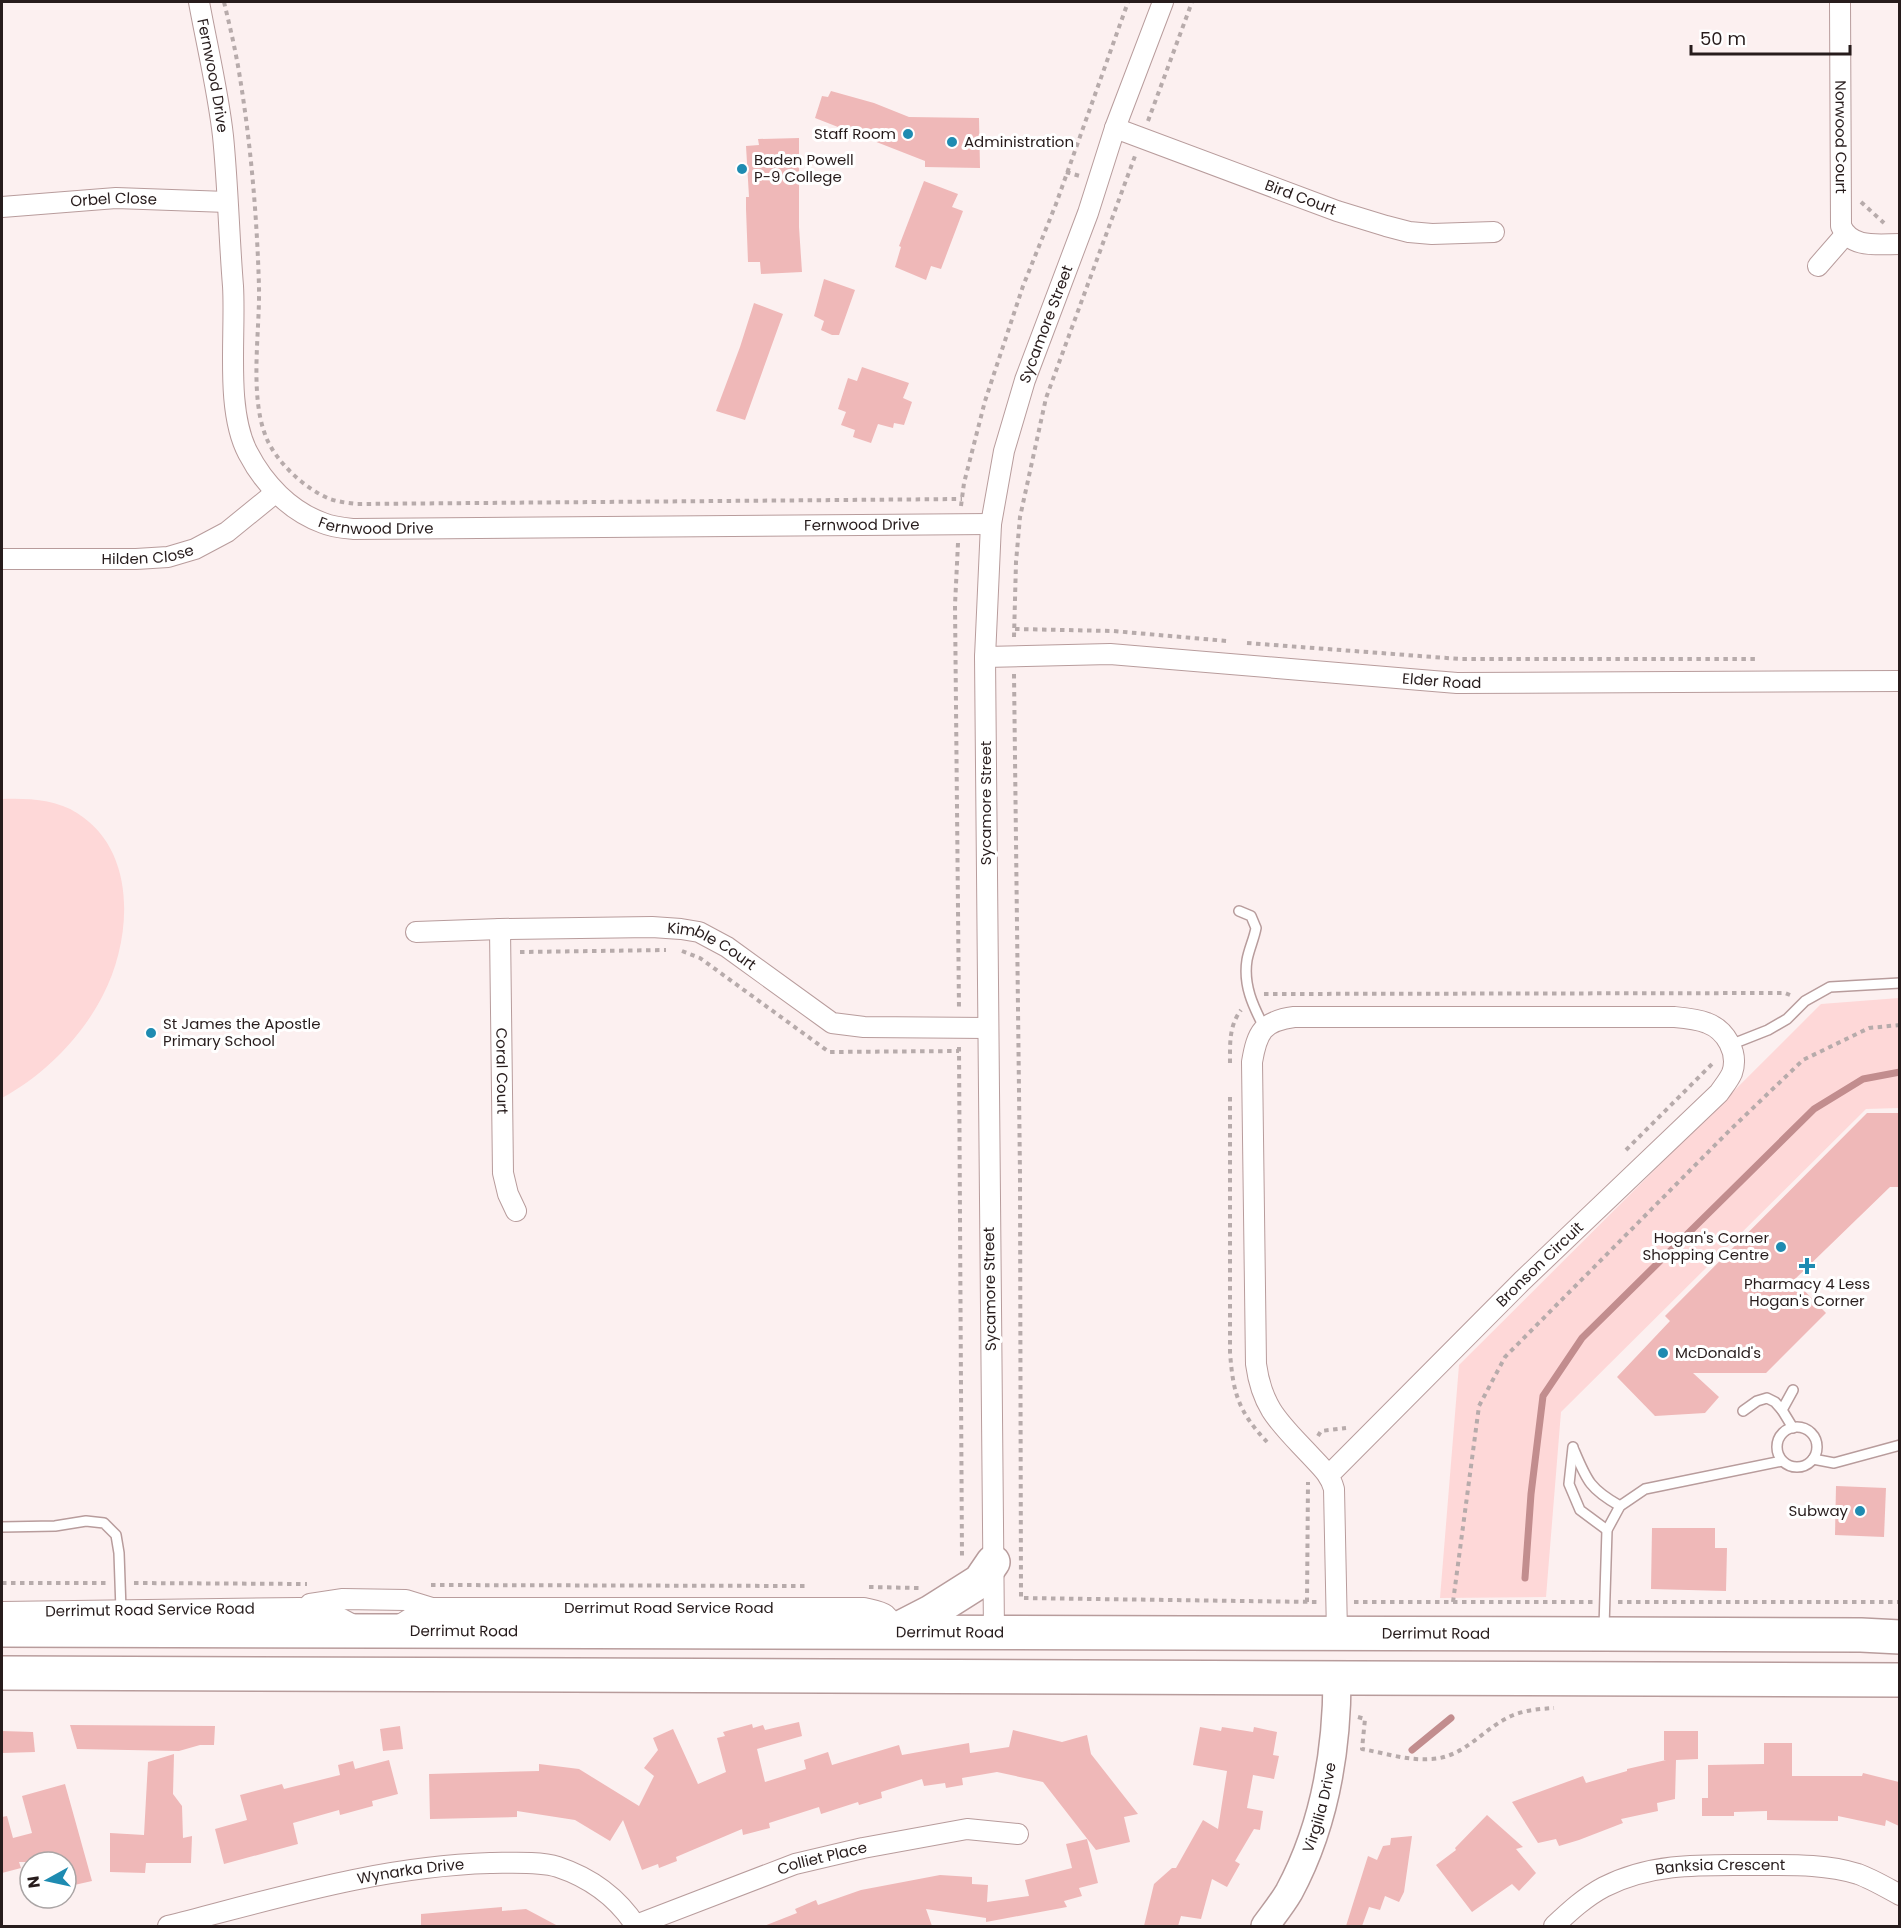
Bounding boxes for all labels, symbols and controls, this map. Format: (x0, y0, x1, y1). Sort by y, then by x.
street label: Fernwood Drive (192, 17, 234, 134)
scale bar (1691, 18, 1850, 56)
text: 50 m (1700, 26, 1746, 51)
street label: Norwood Court (1830, 80, 1852, 194)
place label: Staff Room (814, 123, 896, 144)
marker: Staff Room (901, 127, 915, 141)
place label: Administration (964, 131, 1074, 152)
marker: Administration (945, 135, 959, 149)
place label: Baden Powell P-9 College (754, 149, 854, 187)
marker: Baden Powell P-9 College (735, 162, 749, 176)
street label: Bird Court (1262, 174, 1339, 220)
street label: Orbel Close (70, 187, 157, 212)
street label: Sycamore Street (1014, 262, 1077, 386)
street label: Fernwood Drive (316, 511, 434, 539)
street label: Fernwood Drive (804, 514, 920, 535)
street label: Hilden Close (102, 539, 196, 569)
street label: Elder Road (1401, 667, 1482, 693)
street label: Sycamore Street (975, 741, 996, 865)
street label: Kimble Court (667, 917, 761, 975)
place label: St James the Apostle Primary School (163, 1013, 320, 1051)
marker: St James the Apostle Primary School (144, 1026, 158, 1040)
street label: Coral Court (491, 1028, 513, 1114)
street label: Bronson Circuit (1491, 1217, 1588, 1311)
street label: Sycamore Street (978, 1227, 1001, 1351)
place label: Hogan's Corner Shopping Centre (1642, 1227, 1769, 1265)
marker: Hogan's Corner Shopping Centre (1774, 1240, 1788, 1254)
marker: Pharmacy 4 Less Hogan's Corner (1800, 1259, 1814, 1273)
place label: Pharmacy 4 Less Hogan's Corner (1744, 1273, 1870, 1311)
place label: McDonald's (1675, 1342, 1761, 1363)
marker: McDonald's (1656, 1346, 1670, 1360)
place label: Subway (1789, 1500, 1849, 1521)
marker: Subway (1853, 1504, 1867, 1518)
street label: Derrimut Road Service Road (564, 1597, 774, 1618)
street label: Derrimut Road Service Road (45, 1598, 255, 1621)
street label: Derrimut Road (410, 1620, 518, 1641)
street label: Derrimut Road (896, 1621, 1004, 1643)
street label: Derrimut Road (1382, 1622, 1490, 1644)
street label: Virgilia Drive (1297, 1761, 1341, 1855)
street label: Colliet Place (774, 1836, 869, 1880)
north arrow (18, 1850, 78, 1910)
street label: Wynarka Drive (355, 1853, 465, 1889)
street label: Banksia Crescent (1654, 1854, 1785, 1880)
text: N (21, 1874, 46, 1890)

